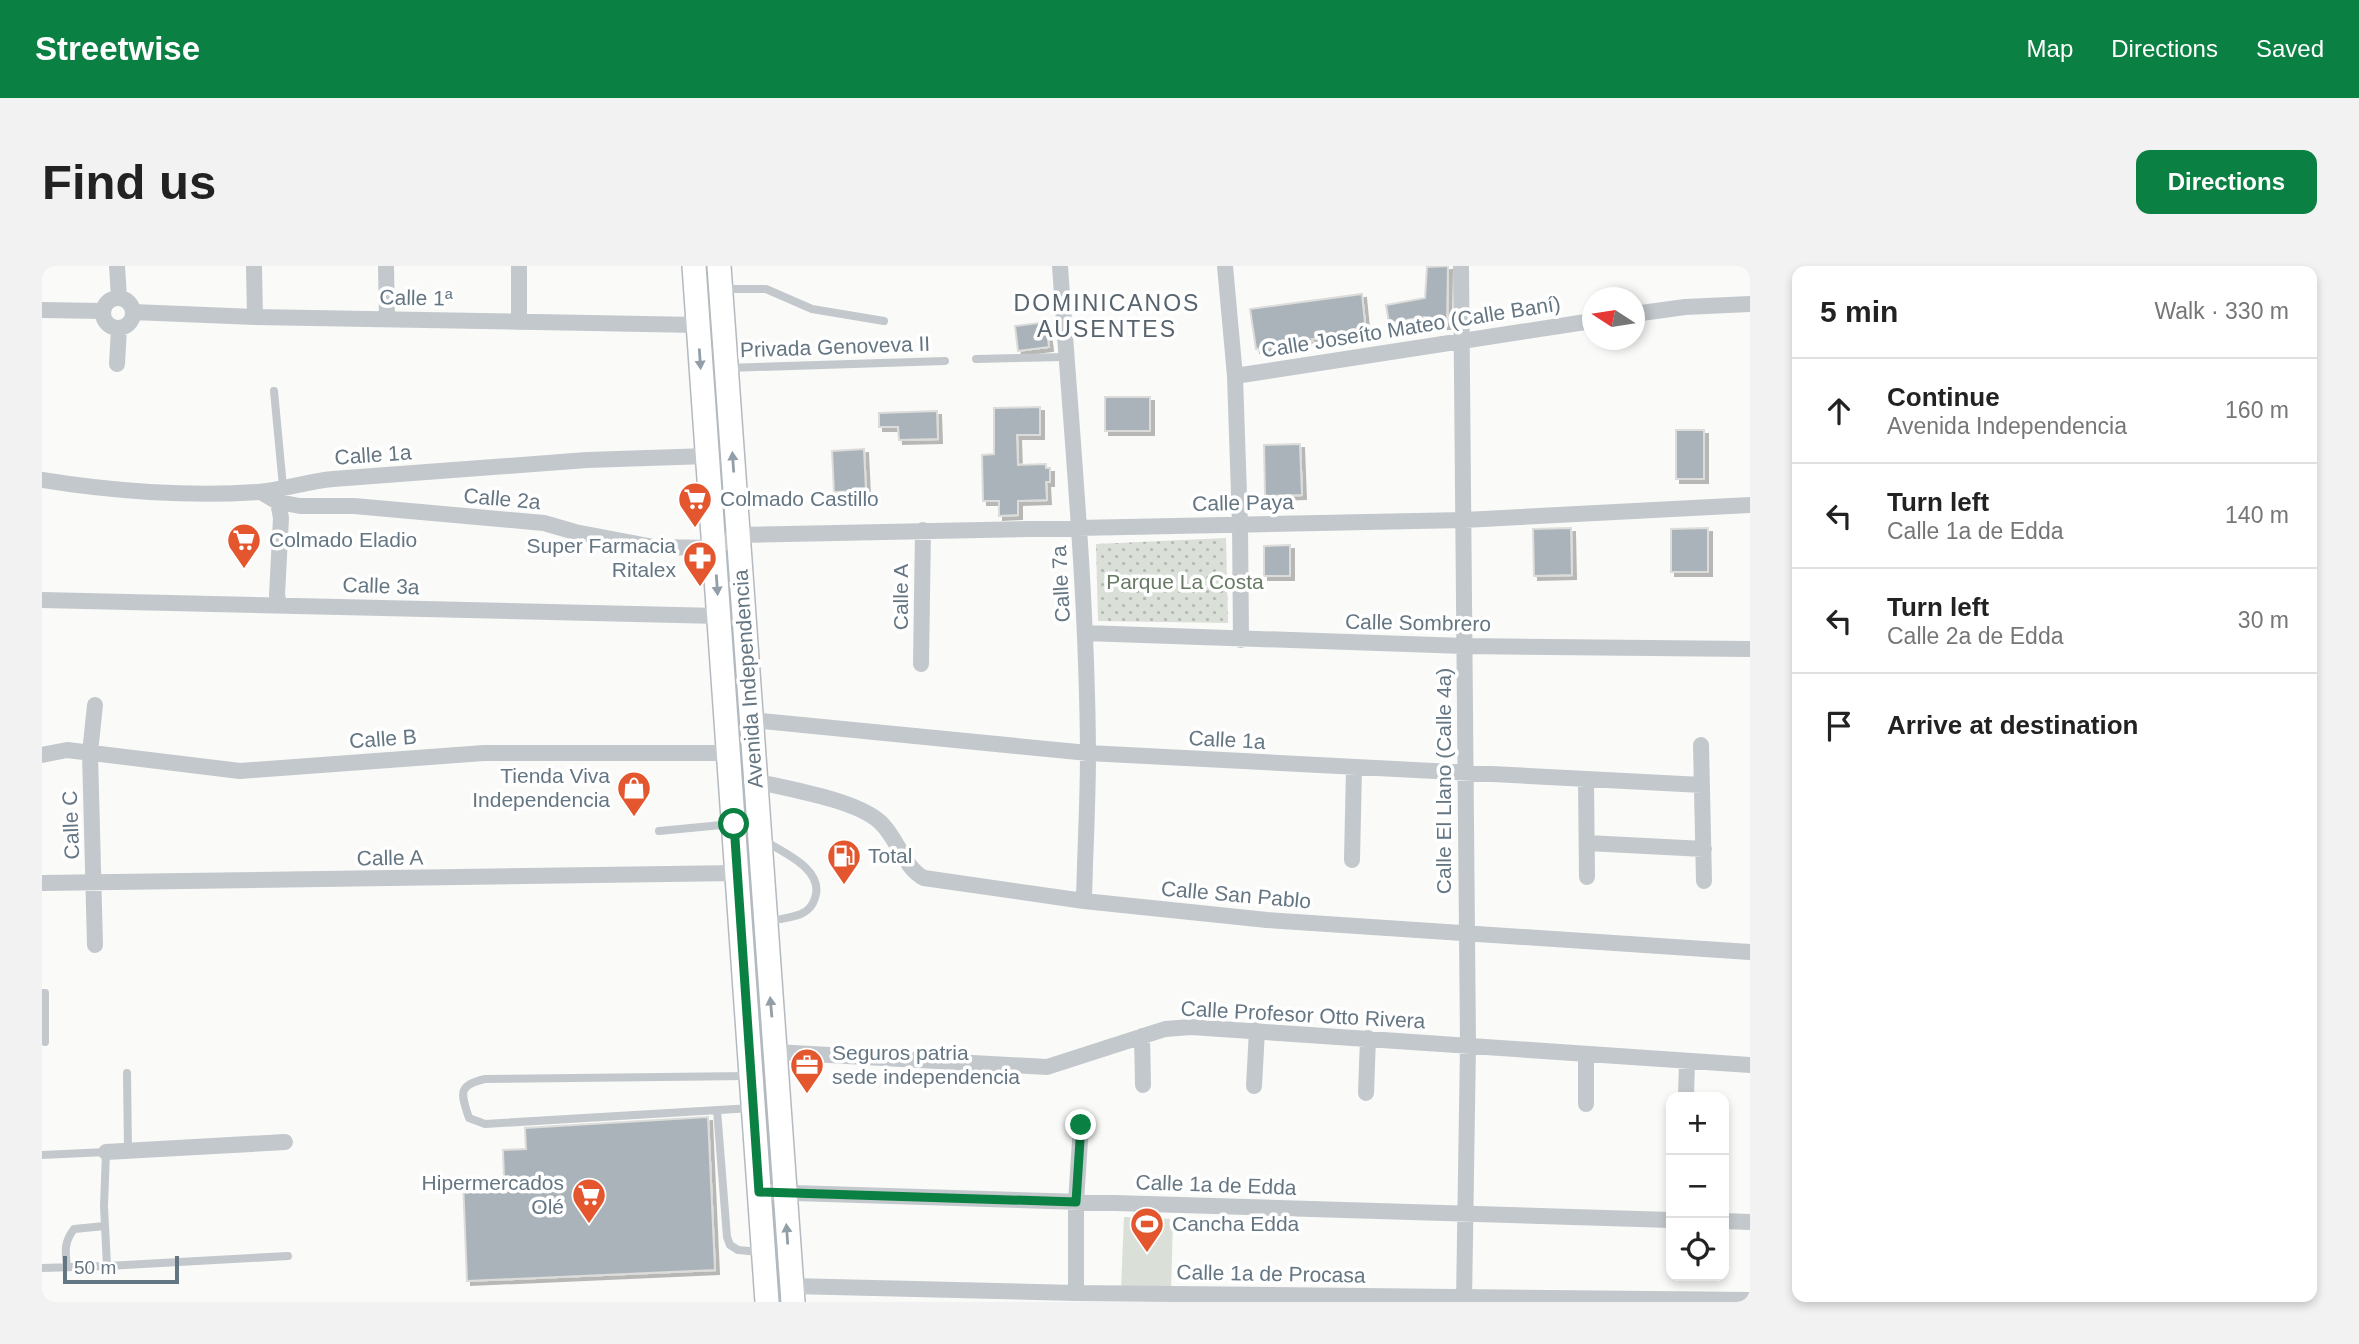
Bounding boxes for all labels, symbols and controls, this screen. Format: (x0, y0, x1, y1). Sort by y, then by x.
text: Streetwise (35, 30, 200, 67)
text: Map (2027, 35, 2073, 62)
text: Directions (2111, 35, 2218, 62)
text: Saved (2256, 35, 2324, 62)
button: Directions (2136, 150, 2317, 214)
text: Find us (42, 155, 216, 209)
street label: Calle 1ª (379, 285, 453, 310)
north arrow (1582, 287, 1645, 350)
district label: DOMINICANOS AUSENTES (1014, 290, 1200, 342)
street label: Calle Joseíto Mateo (Calle Baní) (1260, 292, 1562, 362)
text: 5 min (1820, 295, 1898, 328)
text: Walk · 330 m (2154, 298, 2289, 324)
street label: Privada Genoveva II (739, 332, 930, 361)
one-way arrow (695, 348, 706, 370)
text: Continue (1887, 382, 2000, 412)
icon: ahead (1820, 392, 1858, 430)
text: 160 m (2225, 397, 2289, 423)
text: Avenida Independencia (1887, 413, 2127, 439)
street label: Calle 1a (334, 440, 413, 469)
one-way arrow (727, 451, 738, 473)
supermarket icon: Colmado Castillo (676, 480, 714, 529)
street label: Calle 2a (463, 484, 542, 513)
place label: Colmado Castillo (720, 487, 879, 510)
text: Turn left (1887, 487, 1989, 517)
street label: Calle Paya (1192, 490, 1294, 515)
icon: left (1820, 497, 1858, 535)
text: 140 m (2225, 502, 2289, 528)
text: Calle 1a de Edda (1887, 518, 2063, 544)
supermarket icon: Colmado Eladio (225, 521, 263, 570)
place label: Colmado Eladio (269, 528, 417, 551)
place label: Super Farmacia Ritalex (527, 534, 676, 581)
pharmacy icon: Super Farmacia Ritalex (681, 539, 719, 588)
street label: Calle 7a (1047, 545, 1074, 623)
street label: Calle A (889, 564, 912, 630)
street label: Avenida Independencia (728, 569, 767, 789)
park label: Parque La Costa (1106, 570, 1264, 593)
street label: Calle 3a (342, 573, 420, 598)
one-way arrow (711, 575, 722, 597)
text: Turn left (1887, 592, 1989, 622)
icon: left (1820, 602, 1858, 640)
text: 30 m (2238, 607, 2289, 633)
street label: Calle Sombrero (1345, 610, 1491, 635)
text: Calle 2a de Edda (1887, 623, 2063, 649)
street label: Calle El Llano (Calle 4a) (1432, 668, 1455, 894)
icon: arrive (1820, 707, 1858, 745)
text: Arrive at destination (1887, 710, 2138, 740)
street label: Calle B (348, 725, 418, 752)
street label: Calle 1a (1188, 726, 1266, 753)
place label: Tienda Viva Independencia (472, 764, 610, 811)
shop icon: Tienda Viva Independencia (615, 769, 653, 818)
street label: Calle C (58, 790, 83, 860)
route start (718, 808, 749, 839)
fuel station icon: Total (825, 837, 863, 886)
place label: Total (868, 844, 912, 867)
street label: Calle A (357, 845, 423, 870)
street label: Calle San Pablo (1160, 876, 1312, 913)
one-way arrow (765, 996, 776, 1018)
street label: Calle Profesor Otto Rivera (1180, 997, 1426, 1032)
place label: Seguros patria sede independencia (832, 1041, 1020, 1088)
office icon: Seguros patria sede independencia (788, 1046, 826, 1095)
map controls (1666, 1092, 1729, 1281)
button: + (1666, 1092, 1729, 1155)
route end (1065, 1109, 1096, 1140)
button: − (1666, 1155, 1729, 1218)
street label: Calle 1a de Edda (1135, 1170, 1297, 1199)
place label: Hipermercados Olé (422, 1171, 564, 1218)
supermarket icon: Hipermercados Olé (570, 1176, 608, 1225)
sports icon: Cancha Edda (1128, 1205, 1166, 1254)
place label: Cancha Edda (1172, 1212, 1300, 1235)
button: locate (1666, 1218, 1729, 1281)
one-way arrow (782, 1223, 793, 1245)
scale bar (63, 1253, 178, 1285)
text: 50 m (74, 1257, 116, 1278)
street label: Calle 1a de Procasa (1176, 1260, 1366, 1287)

